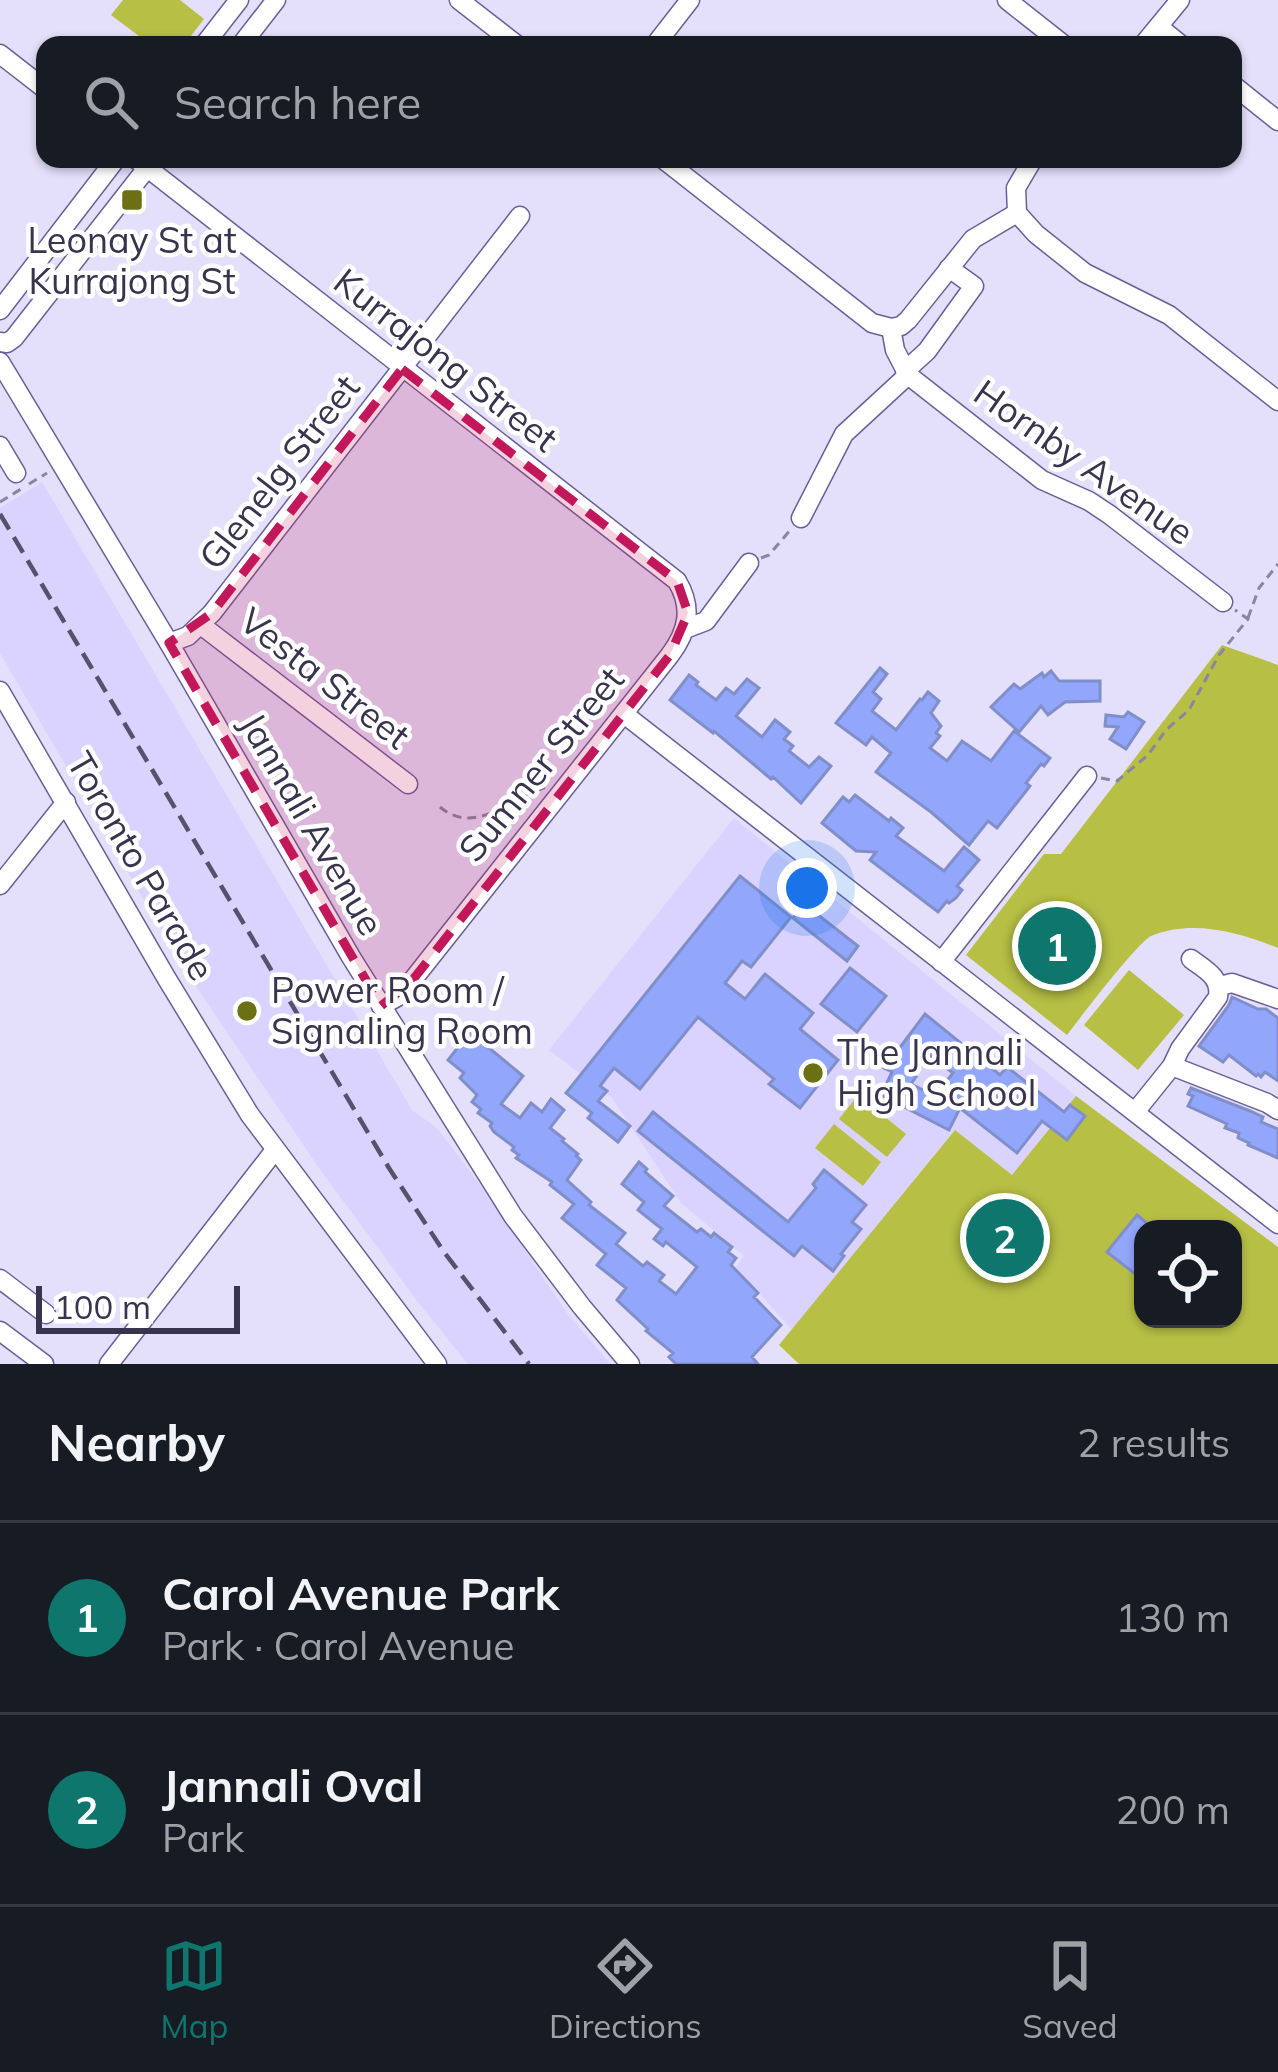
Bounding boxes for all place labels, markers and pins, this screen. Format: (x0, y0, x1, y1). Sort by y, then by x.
marker: Leonay St at Kurrajong St (119, 187, 145, 213)
place label: Leonay St at Kurrajong St (27, 217, 237, 303)
pin: 1 (1018, 901, 1096, 991)
place label: Power Room / Signaling Room (271, 967, 533, 1053)
marker: Power Room / Signaling Room (234, 998, 260, 1024)
place label: The Jannali High School (837, 1029, 1036, 1115)
marker: The Jannali High School (800, 1060, 826, 1086)
pin: 2 (966, 1193, 1044, 1283)

